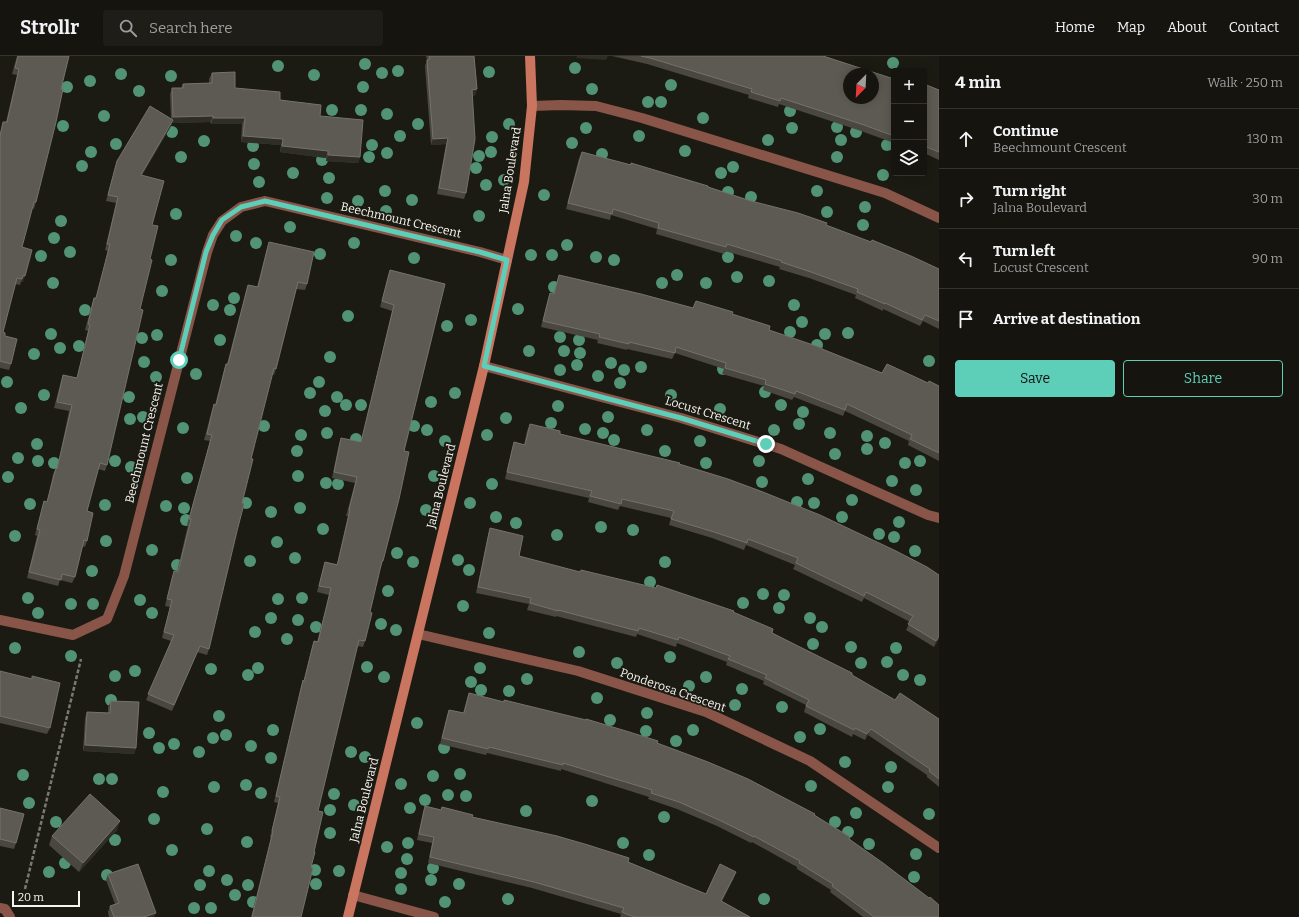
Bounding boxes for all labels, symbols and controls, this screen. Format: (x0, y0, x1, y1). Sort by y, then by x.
search box (103, 10, 383, 46)
text: Strollr (20, 16, 79, 39)
icon: search (117, 17, 139, 39)
text: Search here (149, 19, 232, 37)
text: Home (1055, 19, 1095, 36)
text: Map (1117, 19, 1145, 36)
text: About (1167, 19, 1207, 36)
text: Contact (1229, 19, 1279, 36)
north arrow (843, 68, 879, 104)
map controls (891, 68, 927, 176)
button: + (891, 68, 927, 104)
text: 4 min (955, 72, 1001, 93)
text: Walk · 250 m (1207, 75, 1283, 90)
button: − (891, 104, 927, 140)
text: Continue (993, 122, 1059, 140)
street label: Jalna Boulevard (496, 126, 524, 215)
icon: ahead (955, 128, 977, 150)
text: 130 m (1247, 131, 1283, 146)
button: layers (891, 140, 927, 176)
text: Beechmount Crescent (993, 140, 1127, 155)
text: Turn right (993, 182, 1066, 200)
icon: right (955, 188, 977, 210)
text: 30 m (1252, 191, 1283, 206)
street label: Beechmount Crescent (339, 199, 463, 241)
text: Jalna Boulevard (993, 200, 1087, 215)
text: Turn left (993, 242, 1055, 260)
icon: left (955, 248, 977, 270)
text: 90 m (1252, 251, 1283, 266)
text: Locust Crescent (993, 260, 1089, 275)
icon: arrive (955, 308, 977, 330)
text: Arrive at destination (993, 310, 1140, 328)
route start (170, 351, 188, 369)
button: Save (955, 360, 1115, 397)
button: Share (1123, 360, 1283, 397)
street label: Beechmount Crescent (122, 381, 166, 505)
street label: Locust Crescent (664, 393, 753, 433)
route end (757, 435, 775, 453)
street label: Jalna Boulevard (423, 442, 458, 531)
street label: Ponderosa Crescent (618, 665, 728, 715)
street label: Jalna Boulevard (346, 756, 381, 845)
scale bar (12, 889, 80, 908)
text: 20 m (18, 891, 44, 904)

